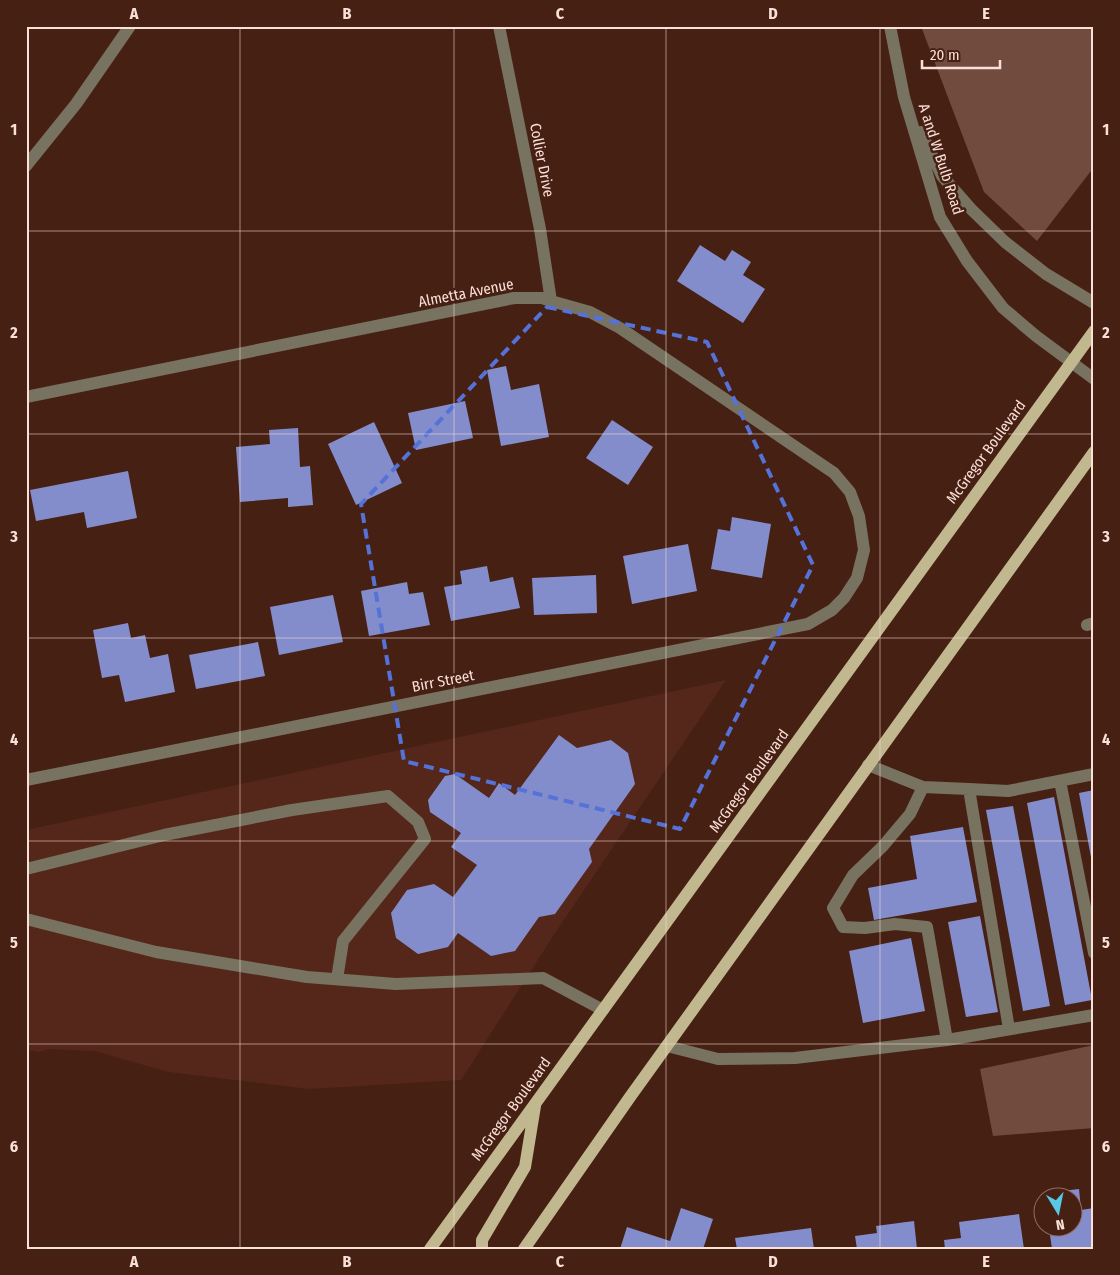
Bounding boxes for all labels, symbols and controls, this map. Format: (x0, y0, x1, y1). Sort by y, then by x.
text: A (129, 4, 139, 23)
text: B (343, 4, 352, 23)
text: C (556, 4, 565, 23)
text: D (768, 4, 778, 23)
text: E (982, 4, 990, 23)
scale bar (922, 38, 1000, 70)
text: 20 m (930, 46, 960, 64)
street label: A and W Bulb Road (915, 101, 967, 217)
text: 1 (11, 120, 17, 139)
text: 1 (1103, 120, 1109, 139)
street label: Collier Drive (526, 122, 558, 198)
street label: Almetta Avenue (417, 275, 515, 311)
text: 2 (9, 323, 18, 342)
text: 2 (1101, 323, 1110, 342)
street label: McGregor Boulevard (943, 397, 1029, 507)
text: 3 (9, 527, 18, 546)
text: 3 (1101, 527, 1110, 546)
street label: Birr Street (410, 666, 476, 696)
street label: McGregor Boulevard (706, 726, 792, 836)
text: 4 (10, 730, 18, 749)
text: 4 (1102, 730, 1110, 749)
text: 5 (10, 933, 18, 952)
text: 5 (1102, 933, 1110, 952)
street label: McGregor Boulevard (468, 1054, 554, 1164)
text: 6 (10, 1137, 18, 1156)
text: 6 (1102, 1137, 1110, 1156)
north arrow (1032, 1188, 1082, 1238)
text: N (1055, 1215, 1066, 1233)
text: A (129, 1252, 139, 1271)
text: B (343, 1252, 352, 1271)
text: C (556, 1252, 565, 1271)
text: D (768, 1252, 778, 1271)
text: E (982, 1252, 990, 1271)

